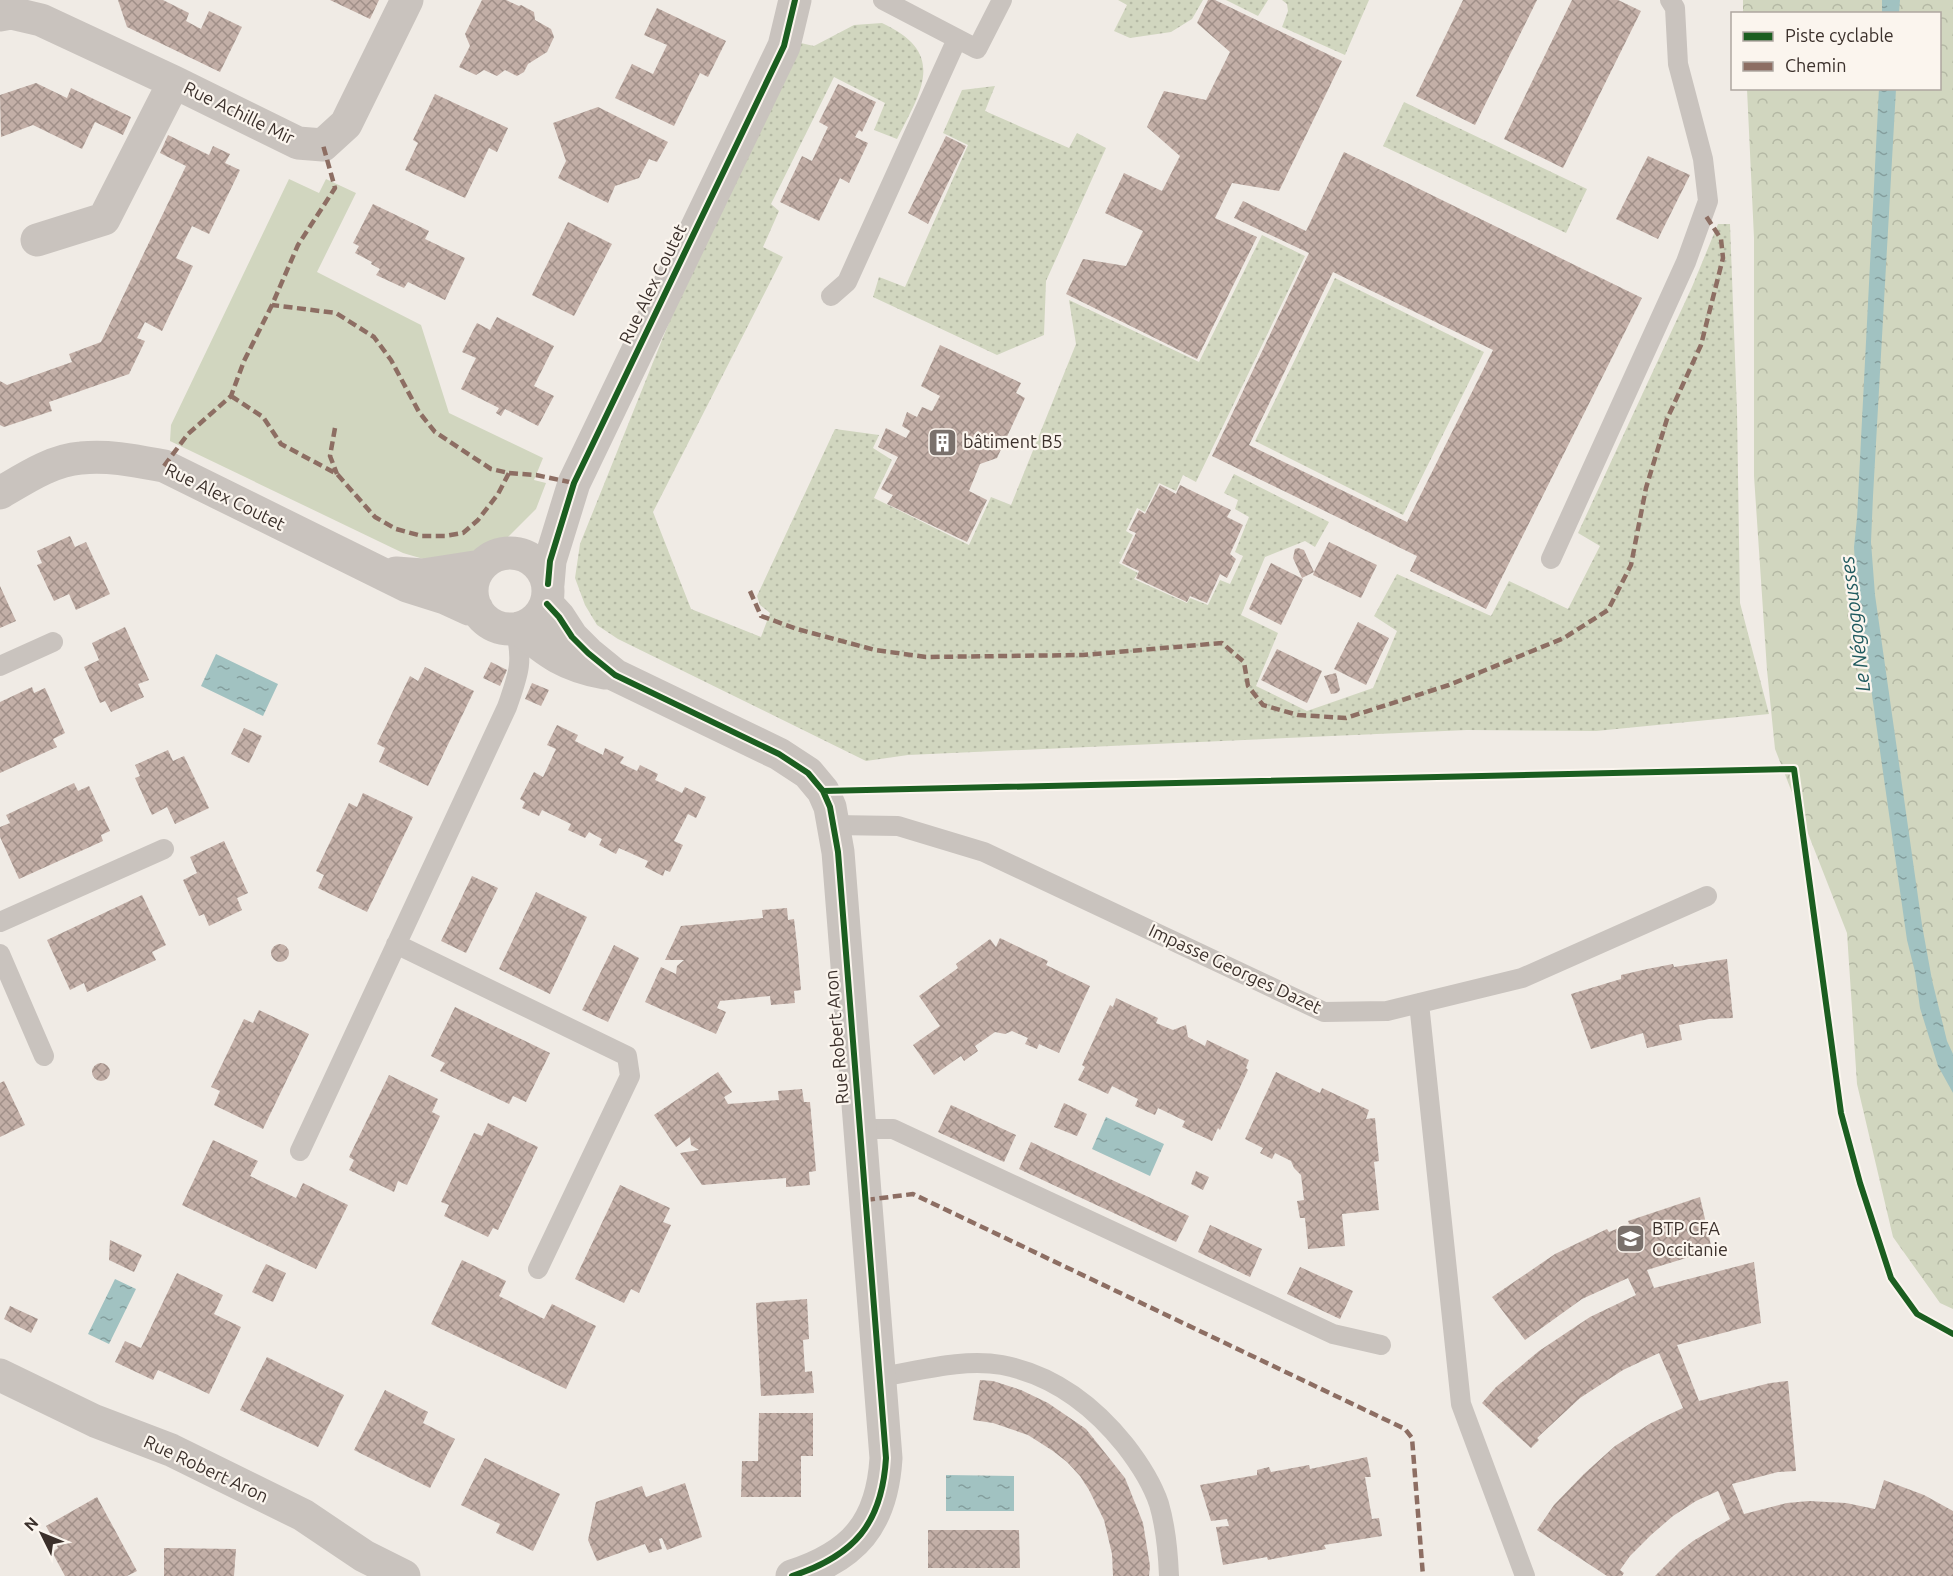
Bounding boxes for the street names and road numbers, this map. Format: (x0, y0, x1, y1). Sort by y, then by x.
street label: Rue Achille Mir (181, 77, 298, 148)
street label: Rue Alex Coutet (614, 220, 690, 347)
street label: Rue Alex Coutet (162, 458, 289, 534)
street label: Impasse Georges Dazet (1146, 919, 1325, 1017)
street label: Rue Robert Aron (820, 969, 852, 1105)
street label: Rue Robert Aron (141, 1430, 272, 1506)

